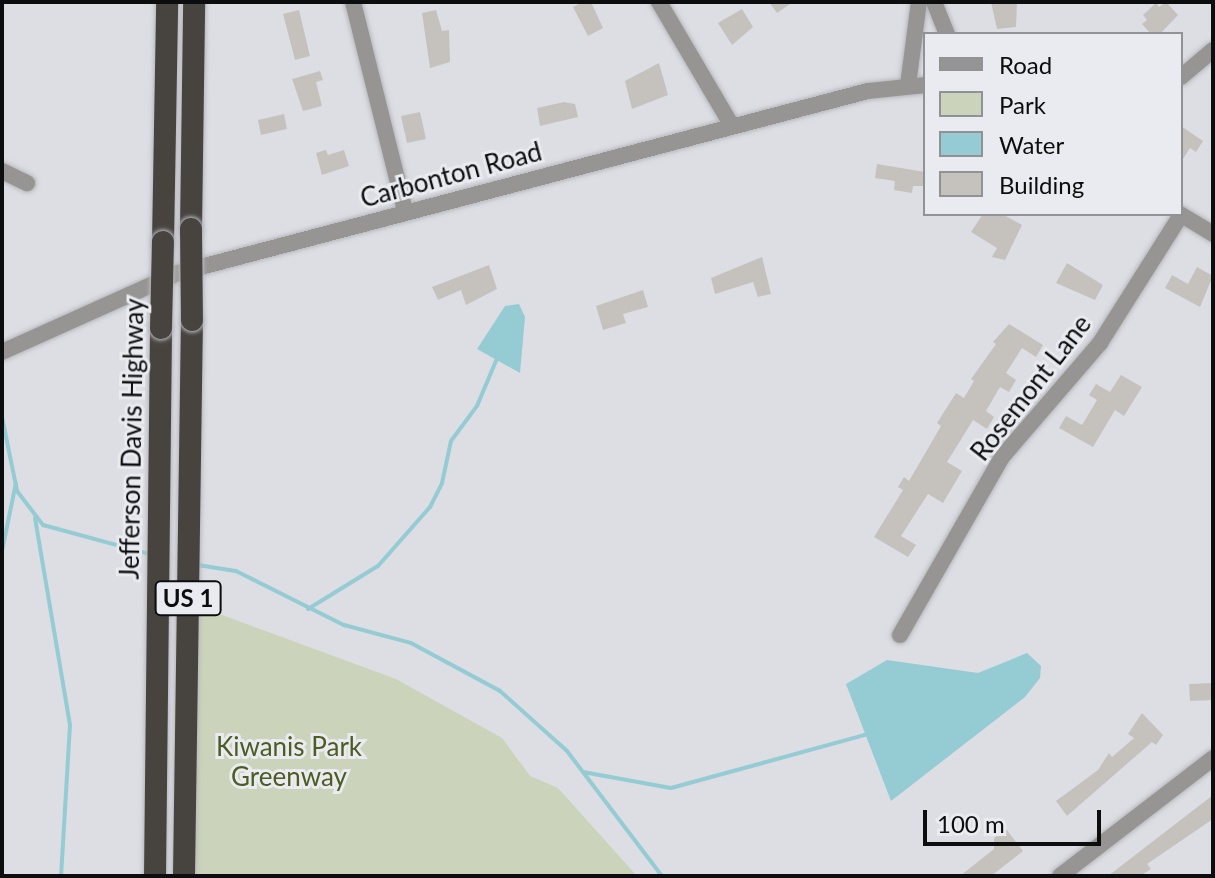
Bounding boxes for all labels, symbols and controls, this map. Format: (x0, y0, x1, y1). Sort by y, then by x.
legend (923, 32, 1183, 216)
text: Road (999, 50, 1052, 79)
text: Park (999, 90, 1046, 119)
text: Water (999, 130, 1064, 159)
street label: Carbonton Road (357, 136, 545, 214)
text: Building (999, 170, 1084, 199)
street label: Jefferson Davis Highway (114, 298, 150, 580)
street label: Rosemont Lane (964, 309, 1098, 467)
road number: US 1 (154, 578, 222, 618)
park label: Kiwanis Park Greenway (216, 731, 362, 792)
scale bar (927, 794, 1105, 844)
text: 100 m (937, 809, 1005, 838)

